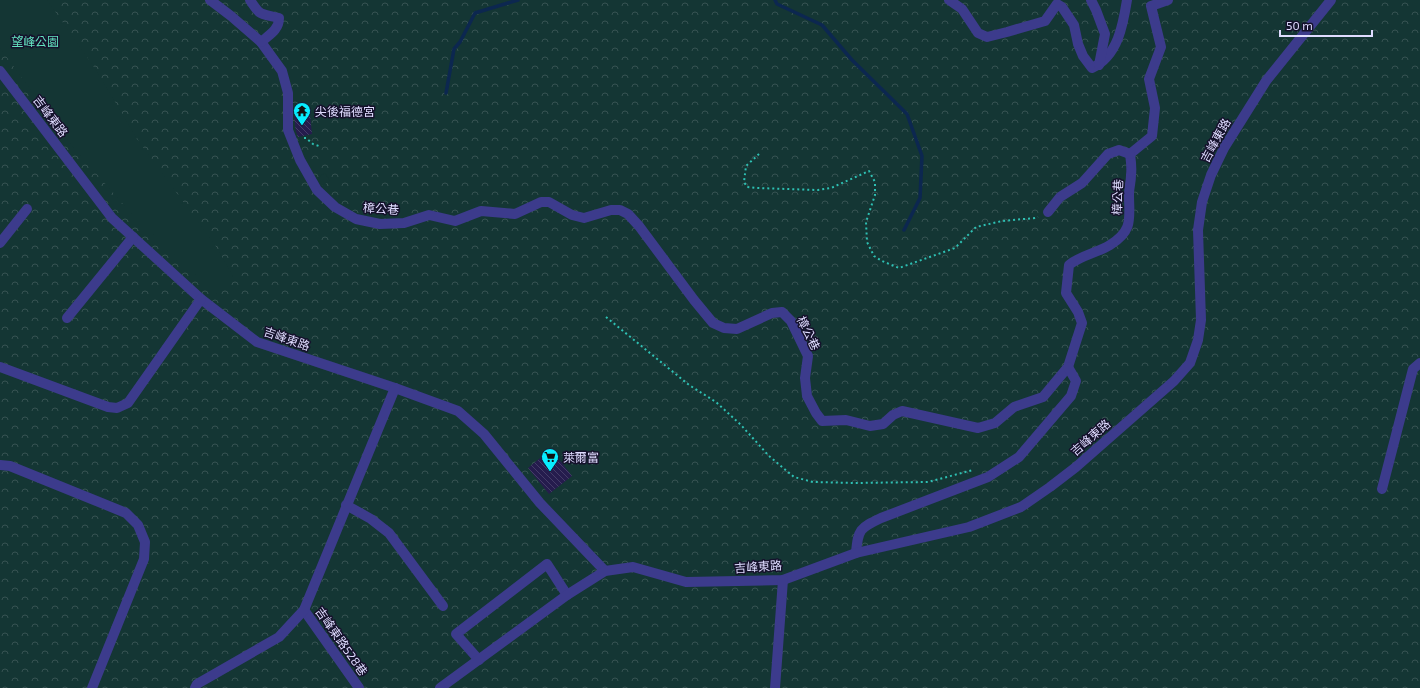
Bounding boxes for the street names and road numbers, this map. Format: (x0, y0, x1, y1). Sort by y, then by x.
street label: 吉峰東路 (31, 93, 71, 139)
street label: 吉峰東路 (1197, 116, 1233, 164)
street label: 樟公巷 (1109, 179, 1125, 215)
street label: 樟公巷 (363, 200, 399, 216)
street label: 樟公巷 (795, 314, 823, 352)
street label: 吉峰東路 (262, 324, 312, 352)
street label: 吉峰東路 (1067, 416, 1113, 458)
street label: 吉峰東路 (734, 557, 782, 575)
street label: 吉峰東路528巷 (313, 604, 371, 678)

